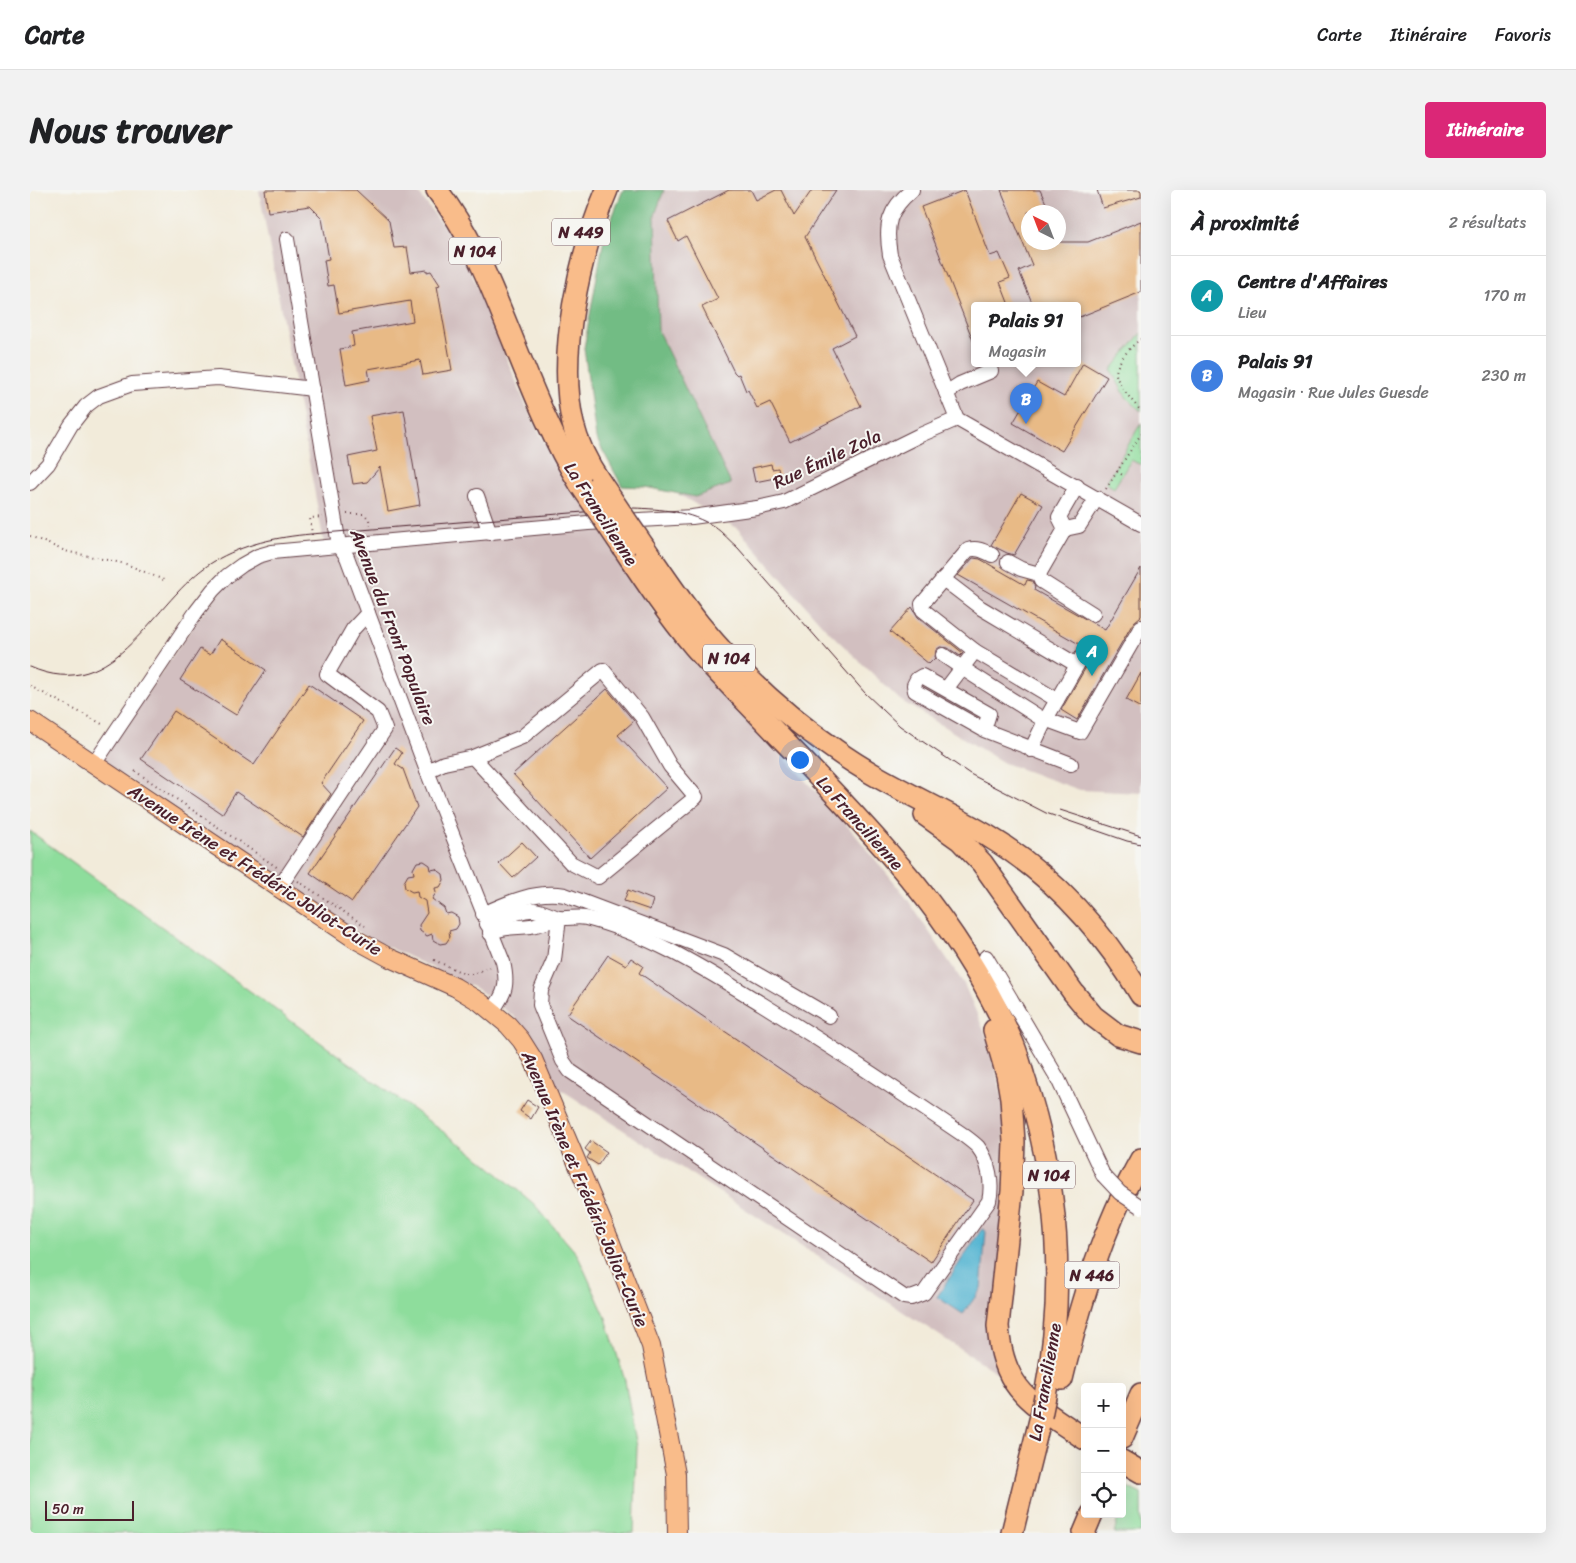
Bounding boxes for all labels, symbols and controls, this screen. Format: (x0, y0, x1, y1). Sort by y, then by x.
text: Carte (25, 14, 85, 56)
text: Carte (1317, 19, 1362, 51)
text: Itinéraire (1390, 19, 1467, 51)
text: Favoris (1495, 19, 1551, 51)
text: Nous trouver (30, 99, 230, 161)
button: Itinéraire (1425, 102, 1546, 158)
text: À proximité (1191, 204, 1299, 242)
north arrow (1021, 205, 1066, 250)
text: 2 résultats (1449, 208, 1526, 237)
road number: N 449 (552, 218, 610, 246)
road number: N 104 (449, 238, 501, 264)
text: Centre d'Affaires (1238, 265, 1387, 298)
text: A (1202, 281, 1212, 310)
text: 170 m (1483, 281, 1526, 310)
text: Lieu (1238, 298, 1267, 327)
popup (971, 302, 1081, 367)
text: Palais 91 (989, 304, 1063, 337)
text: Magasin (989, 337, 1046, 366)
text: Palais 91 (1238, 345, 1313, 378)
text: B (1202, 361, 1212, 390)
text: 230 m (1481, 361, 1526, 390)
text: Magasin · Rue Jules Guesde (1238, 378, 1429, 407)
pin: B (1010, 383, 1042, 424)
street label: Rue Émile Zola (768, 420, 886, 498)
street label: La Francilienne (555, 455, 647, 573)
street label: Avenue du Front Populaire (340, 523, 445, 730)
pin: A (1076, 635, 1108, 676)
road number: N 104 (703, 644, 755, 672)
your location (787, 747, 813, 773)
street label: La Francilienne (808, 768, 912, 878)
street label: Avenue Irène et Frédéric Joliot-Curie (120, 775, 389, 965)
street label: Avenue Irène et Frédéric Joliot-Curie (512, 1045, 658, 1332)
road number: N 104 (1023, 1162, 1075, 1188)
road number: N 446 (1064, 1262, 1120, 1288)
street label: La Francilienne (1019, 1320, 1071, 1444)
map controls (1081, 1383, 1126, 1518)
button: + (1081, 1383, 1126, 1428)
button: − (1081, 1428, 1126, 1473)
button: locate (1081, 1473, 1126, 1518)
text: 50 m (52, 1497, 84, 1522)
scale bar (45, 1498, 134, 1521)

